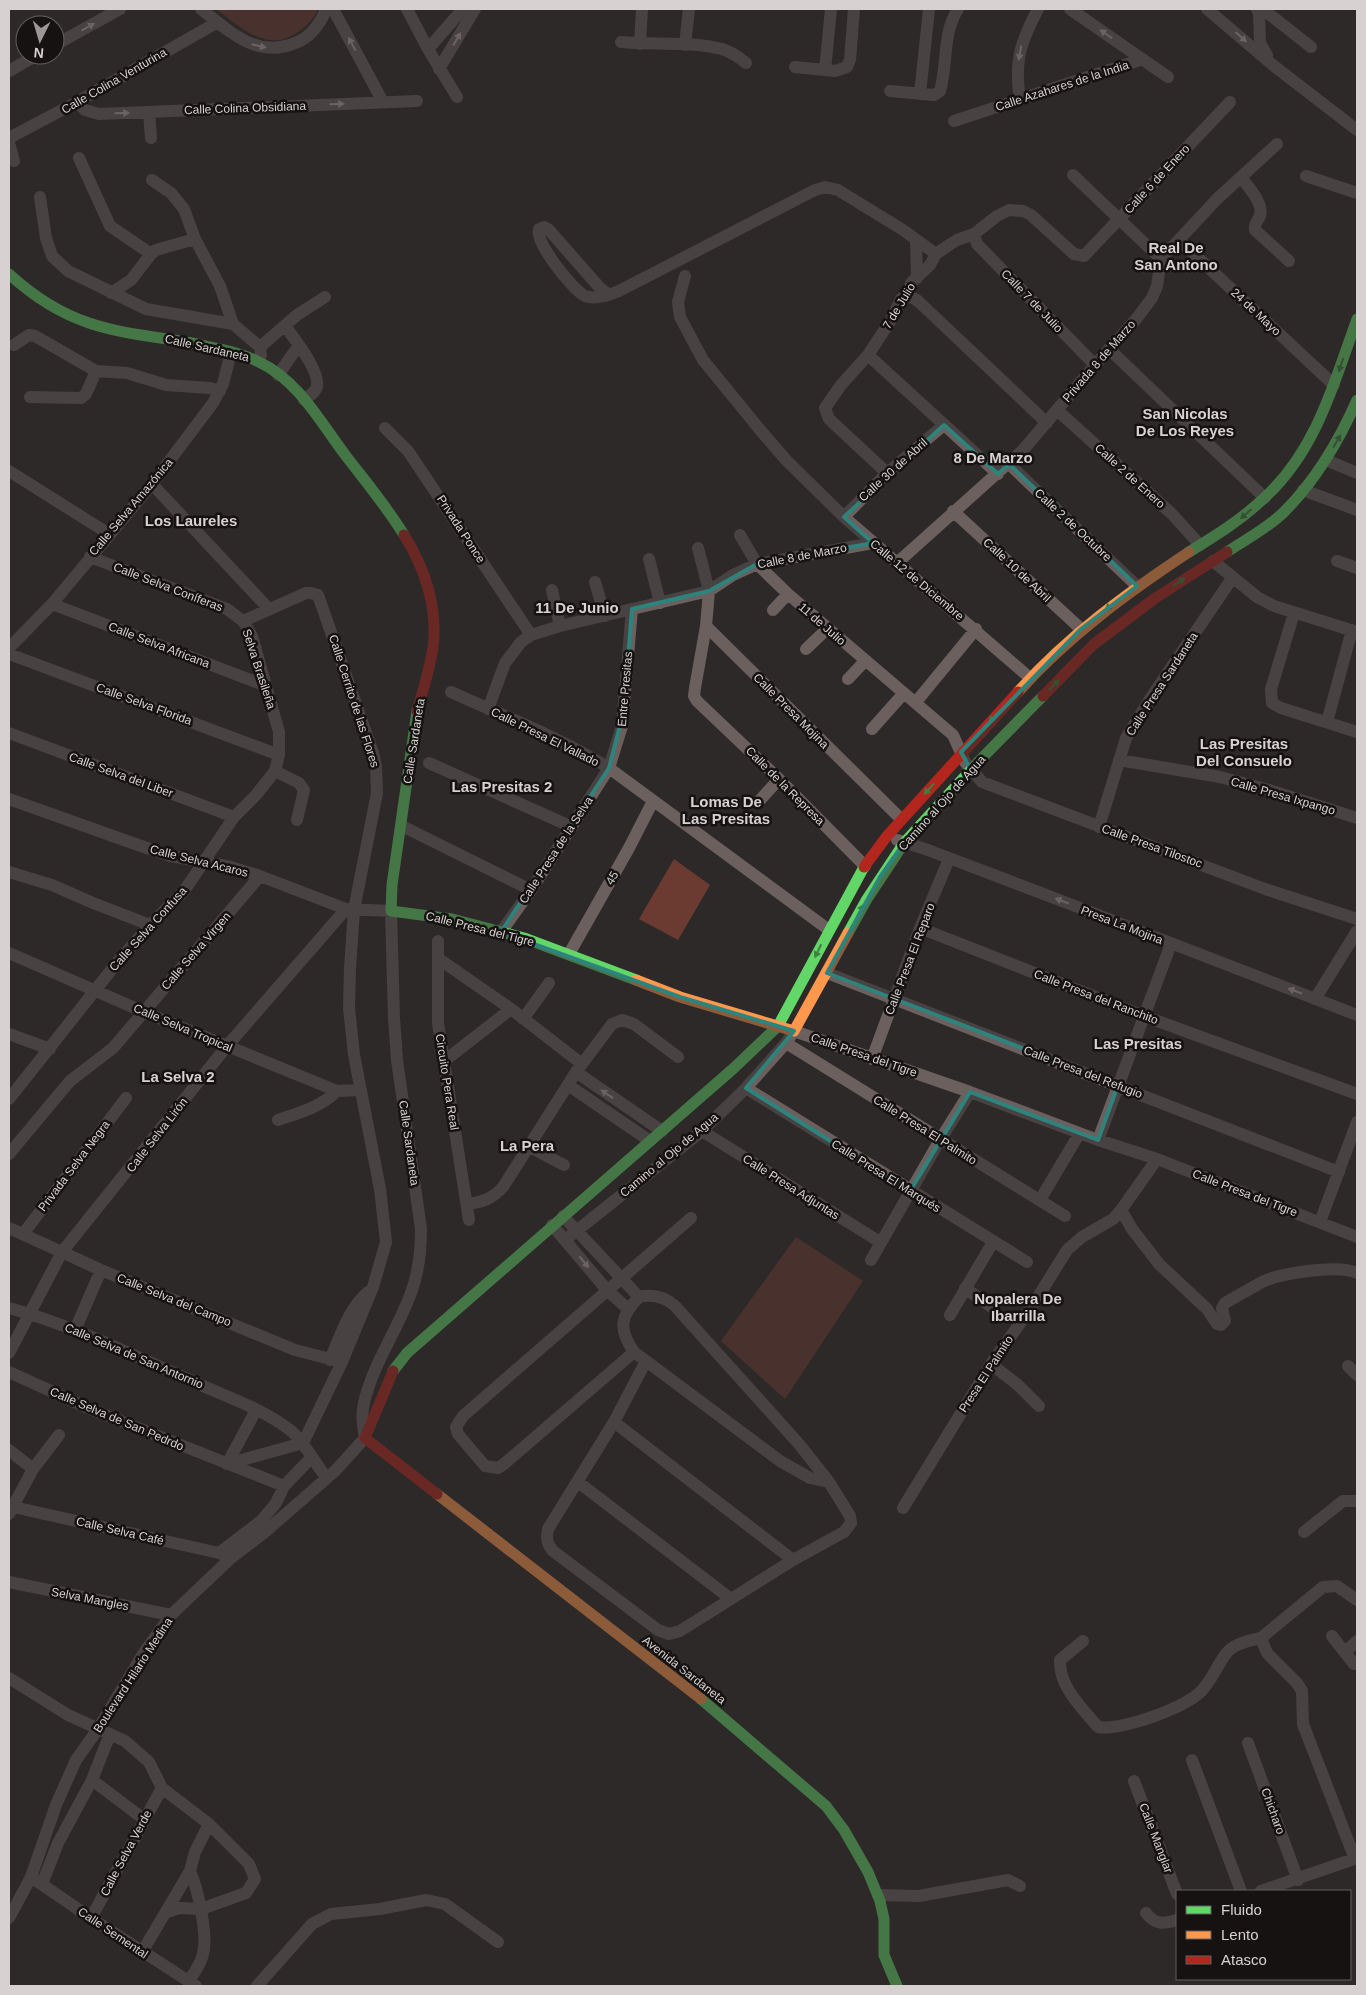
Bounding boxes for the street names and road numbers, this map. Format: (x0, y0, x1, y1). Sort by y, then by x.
street label: Calle Colina Venturina (59, 45, 169, 117)
street label: Calle Azahares de la India (994, 58, 1131, 114)
street label: Calle Colina Obsidiana (184, 99, 307, 117)
street label: Calle 6 de Enero (1121, 141, 1193, 216)
street label: Calle 7 de Julio (998, 267, 1066, 336)
street label: 7 de Julio (880, 280, 918, 332)
street label: 24 de Mayo (1228, 285, 1284, 339)
street label: Privada 8 de Marzo (1060, 317, 1139, 405)
street label: Calle Sardaneta (163, 331, 251, 365)
street label: Calle 30 de Abril (856, 436, 930, 504)
street label: Calle 2 de Enero (1092, 441, 1168, 511)
street label: Calle Selva Amazónica (86, 455, 176, 559)
street label: Calle 2 de Octubre (1032, 486, 1115, 564)
street label: Privada Ponce (434, 492, 488, 566)
street label: Calle 10 de Abril (980, 535, 1054, 605)
street label: Calle 12 de Diciembre (867, 537, 967, 624)
street label: Calle 8 de Marzo (756, 540, 848, 572)
street label: Calle Selva Coníferas (111, 560, 225, 614)
street label: 11 de Julio (796, 600, 848, 648)
street label: Calle Selva Africana (106, 619, 212, 671)
street label: Selva Brasileña (239, 627, 279, 711)
street label: Calle Presa Sardaneta (1123, 629, 1201, 738)
street label: Calle Cerrito de las Flores (326, 633, 382, 769)
street label: Entre Presitas (615, 651, 635, 727)
street label: Calle Presa Mojina (750, 670, 832, 752)
street label: Calle Selva Florida (94, 680, 194, 728)
street label: Calle Sardaneta (400, 697, 428, 785)
street label: Calle Presa El Vallado (489, 705, 602, 769)
street label: Calle de la Represa (743, 744, 827, 828)
street label: Calle Selva del Liber (67, 750, 175, 800)
street label: Camino al Ojo de Agua (896, 752, 989, 854)
street label: Calle Presa Ixpango (1229, 774, 1337, 818)
street label: Calle Presa de la Selva (516, 794, 596, 906)
street label: Calle Presa Tilostoc (1100, 821, 1204, 871)
street label: Calle Selva Acaros (148, 842, 250, 880)
street label: 45 (603, 868, 622, 887)
street label: Calle Selva Confusa (106, 884, 190, 974)
street label: Calle Presa El Reparo (882, 901, 938, 1017)
street label: Presa La Mojina (1079, 903, 1165, 947)
street label: Calle Selva Virgen (158, 909, 234, 993)
street label: Calle Presa del Tigre (424, 909, 536, 949)
street label: Calle Presa del Ranchito (1032, 967, 1160, 1027)
street label: Calle Selva Tropical (131, 1001, 235, 1055)
street label: Calle Presa del Tigre (809, 1030, 919, 1080)
street label: Circuito Pera Real (432, 1033, 462, 1131)
street label: Calle Presa del Refugio (1022, 1043, 1145, 1101)
street label: Calle Presa El Palmito (871, 1092, 980, 1168)
street label: Calle Selva Lirón (124, 1095, 190, 1175)
street label: Calle Sardaneta (396, 1099, 422, 1187)
street label: Camino al Ojo de Agua (617, 1110, 721, 1200)
street label: Privada Selva Negra (35, 1118, 113, 1214)
street label: Calle Presa El Marqués (829, 1137, 943, 1215)
street label: Calle Presa Adjuntas (740, 1152, 842, 1222)
street label: Calle Presa del Tigre (1190, 1167, 1300, 1220)
street label: Calle Selva del Campo (115, 1271, 234, 1329)
street label: Calle Selva de San Antornio (62, 1320, 206, 1392)
street label: Presa El Palmito (956, 1333, 1016, 1415)
street label: Calle Selva de San Pedrdo (48, 1384, 186, 1454)
street label: Calle Selva Café (75, 1514, 165, 1548)
street label: Selva Mangles (50, 1585, 130, 1613)
street label: Boulevard Hilario Medina (91, 1615, 176, 1735)
street label: Avenida Sardaneta (640, 1633, 729, 1707)
street label: Chicharo (1258, 1786, 1288, 1836)
street label: Calle Manglar (1136, 1801, 1176, 1875)
street label: Calle Selva Verde (97, 1807, 155, 1898)
street label: Calle Semental (75, 1904, 151, 1962)

